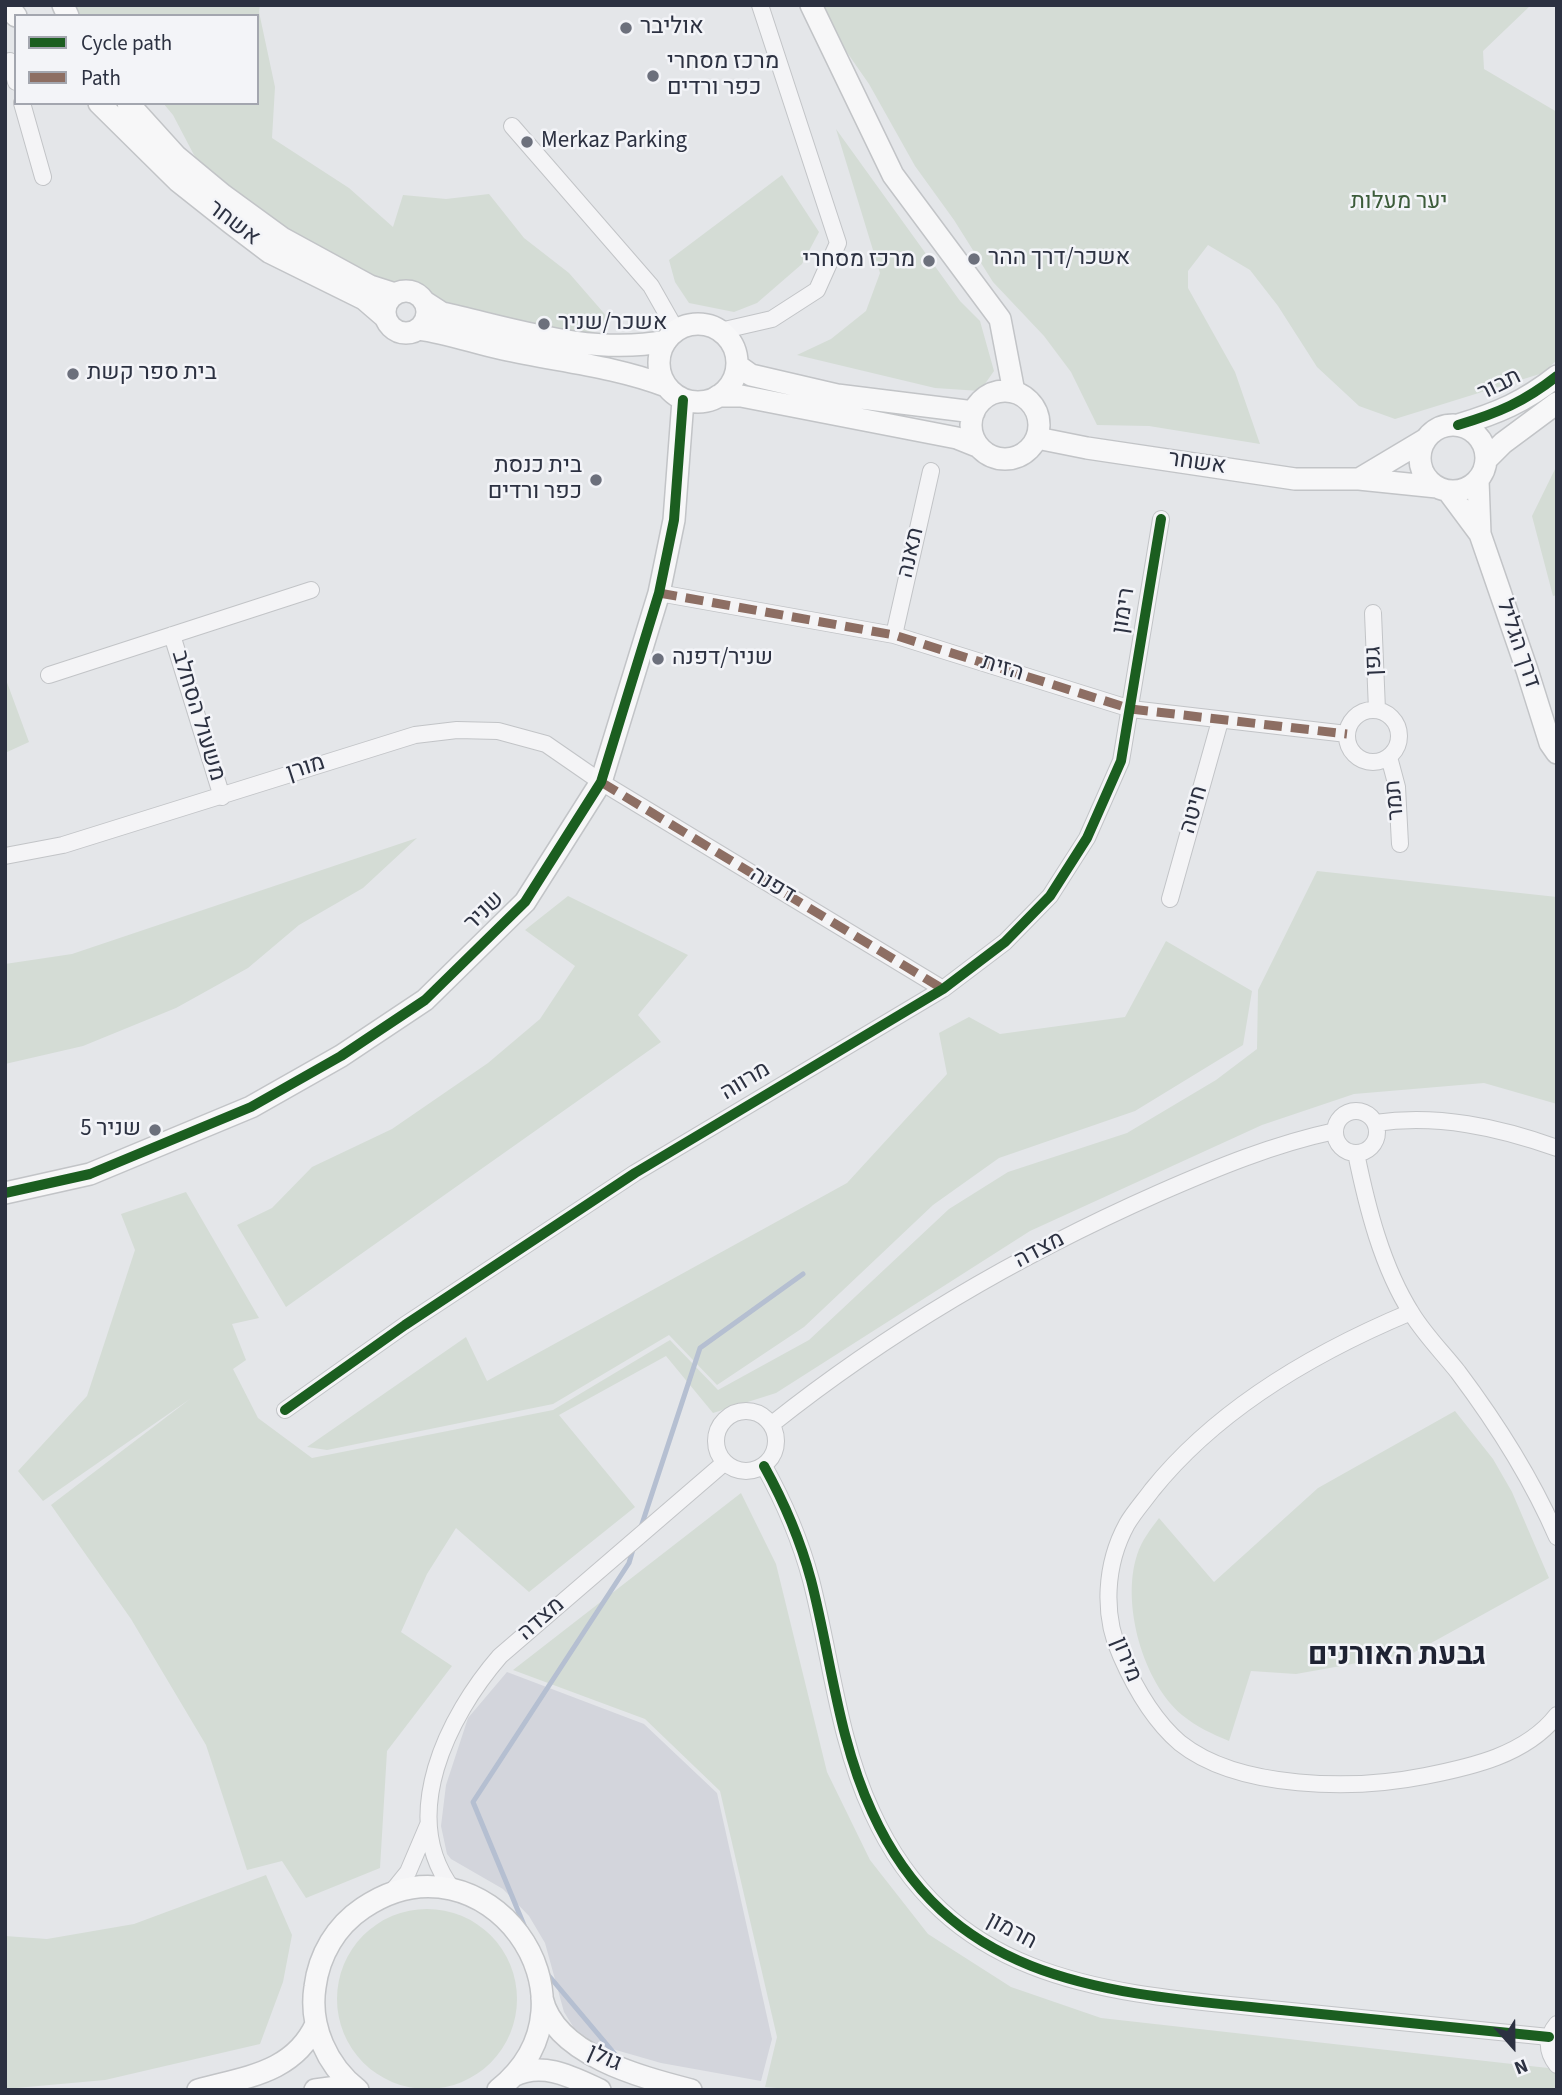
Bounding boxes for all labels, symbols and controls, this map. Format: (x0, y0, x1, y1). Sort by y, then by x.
legend (14, 14, 259, 105)
place label: אוליבר (640, 14, 704, 42)
marker: אוליבר (618, 20, 634, 36)
text: Cycle path (81, 28, 172, 58)
place label: מרכז מסחרי כפר ורדים (667, 49, 779, 103)
text: Path (81, 63, 121, 93)
marker: מרכז מסחרי כפר ורדים (645, 68, 661, 84)
place label: Merkaz Parking (541, 128, 687, 156)
marker: Merkaz Parking (519, 134, 535, 150)
park label: יער מעלות (1351, 189, 1447, 217)
street label: אשחר (201, 195, 265, 253)
place label: אשכר/דרך ההר (988, 245, 1130, 273)
place label: מרכז מסחרי (803, 247, 915, 275)
marker: אשכר/דרך ההר (966, 251, 982, 267)
marker: מרכז מסחרי (921, 253, 937, 269)
place label: אשכר/שניר (558, 310, 668, 338)
marker: אשכר/שניר (536, 316, 552, 332)
place label: בית ספר קשת (87, 360, 217, 388)
street label: תבור (1474, 364, 1526, 408)
marker: בית ספר קשת (65, 366, 81, 382)
street label: אשחר (1166, 446, 1228, 482)
place label: בית כנסת כפר ורדים (488, 453, 582, 507)
marker: בית כנסת כפר ורדים (588, 472, 604, 488)
street label: תאנה (893, 525, 931, 581)
street label: רימון (1108, 586, 1142, 636)
street label: דרך הגליל (1489, 596, 1545, 692)
place label: שניר/דפנה (672, 645, 773, 673)
street label: גפן (1361, 646, 1389, 676)
street label: משעול הסחלב (164, 647, 230, 785)
street label: הזית (977, 650, 1027, 688)
marker: שניר/דפנה (650, 651, 666, 667)
street label: מורן (283, 750, 329, 788)
street label: תמר (1380, 779, 1412, 821)
street label: חיטה (1175, 783, 1215, 837)
street label: דפנה (744, 862, 800, 910)
street label: שניר (459, 887, 511, 937)
street label: מרווה (716, 1057, 776, 1107)
place label: שניר 5 (80, 1116, 141, 1144)
marker: שניר 5 (147, 1122, 163, 1138)
street label: מצדה (1010, 1226, 1070, 1276)
street label: מצדה (513, 1592, 571, 1648)
street label: מירון (1104, 1633, 1146, 1687)
district label: גבעת האורנים (1308, 1639, 1486, 1675)
street label: חרמון (981, 1907, 1041, 1957)
north arrow (1478, 2011, 1548, 2081)
street label: גולן (583, 2039, 625, 2079)
text: N (1510, 2051, 1531, 2081)

